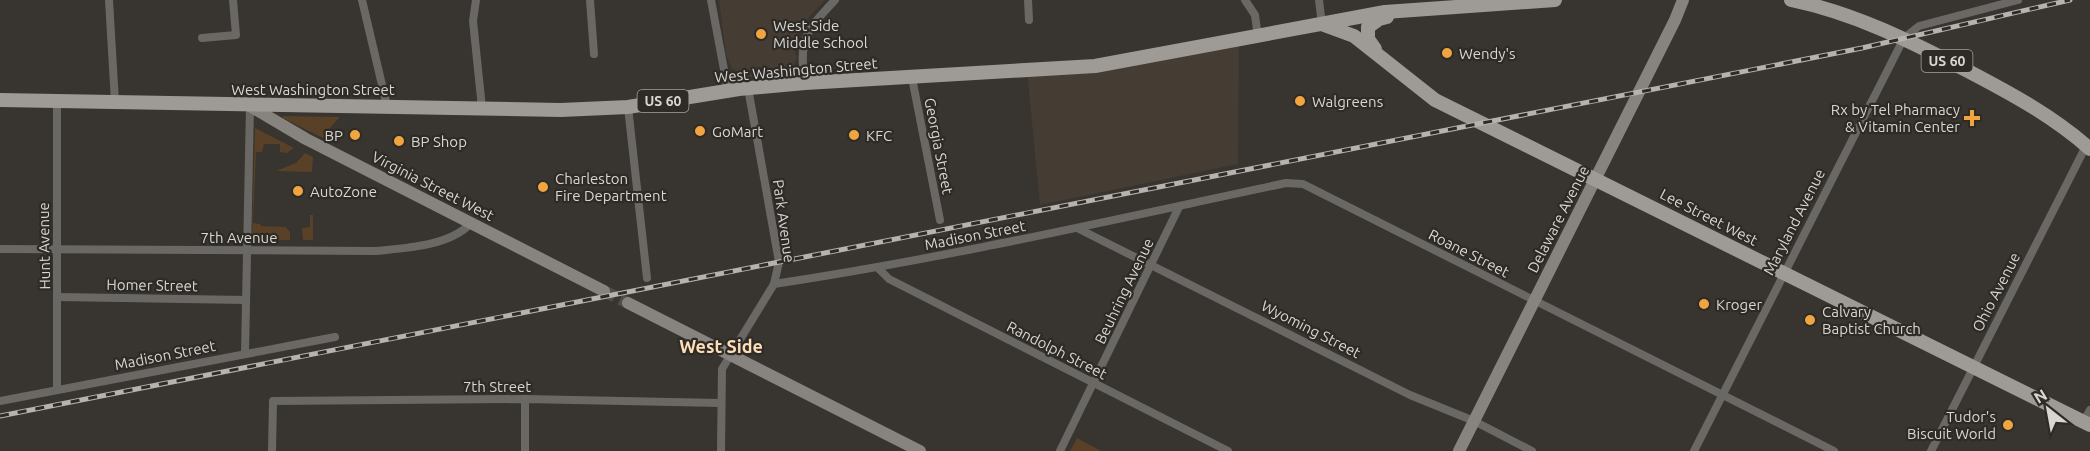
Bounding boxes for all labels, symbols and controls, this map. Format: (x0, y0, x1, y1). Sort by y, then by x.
place label: West Side Middle School (773, 17, 868, 51)
marker: West Side Middle School (754, 27, 768, 41)
place label: Wendy's (1459, 45, 1516, 62)
marker: Wendy's (1440, 46, 1454, 60)
road number: US 60 (1922, 50, 1972, 72)
street label: West Washington Street (714, 54, 878, 86)
street label: West Washington Street (231, 81, 395, 98)
road number: US 60 (638, 90, 688, 112)
place label: Walgreens (1312, 93, 1383, 110)
marker: Walgreens (1293, 94, 1307, 108)
street label: Georgia Street (921, 96, 957, 196)
place label: Rx by Tel Pharmacy & Vitamin Center (1831, 101, 1960, 135)
marker: Rx by Tel Pharmacy & Vitamin Center (1965, 111, 1979, 125)
place label: GoMart (712, 123, 763, 140)
marker: GoMart (693, 124, 707, 138)
place label: BP (325, 127, 343, 144)
place label: KFC (866, 127, 892, 144)
marker: BP (348, 128, 362, 142)
marker: KFC (847, 128, 861, 142)
place label: BP Shop (411, 133, 467, 150)
marker: BP Shop (392, 134, 406, 148)
street label: Virginia Street West (369, 148, 497, 224)
street label: Delaware Avenue (1524, 163, 1592, 275)
street label: Maryland Avenue (1760, 166, 1828, 278)
place label: Charleston Fire Department (555, 170, 667, 204)
street label: Park Avenue (770, 178, 798, 264)
marker: Charleston Fire Department (536, 180, 550, 194)
place label: AutoZone (310, 183, 377, 200)
marker: AutoZone (291, 184, 305, 198)
street label: Lee Street West (1657, 185, 1761, 249)
street label: Hunt Avenue (35, 202, 53, 290)
street label: Madison Street (923, 217, 1027, 253)
street label: Roane Street (1426, 225, 1512, 281)
street label: 7th Avenue (201, 229, 277, 246)
street label: Beuhring Avenue (1091, 235, 1157, 347)
street label: Ohio Avenue (1969, 250, 2023, 334)
street label: Homer Street (106, 276, 198, 294)
place label: Kroger (1716, 296, 1762, 313)
street label: Wyoming Street (1259, 297, 1363, 361)
marker: Kroger (1697, 297, 1711, 311)
place label: Calvary Baptist Church (1822, 303, 1921, 337)
marker: Calvary Baptist Church (1803, 313, 1817, 327)
street label: Randolph Street (1004, 318, 1110, 383)
district label: West Side (679, 336, 763, 356)
street label: Madison Street (113, 337, 217, 373)
street label: 7th Street (463, 378, 531, 395)
north arrow (2018, 379, 2078, 439)
text: N (2031, 385, 2050, 407)
place label: Tudor's Biscuit World (1907, 408, 1996, 442)
marker: Tudor's Biscuit World (2001, 418, 2015, 432)

